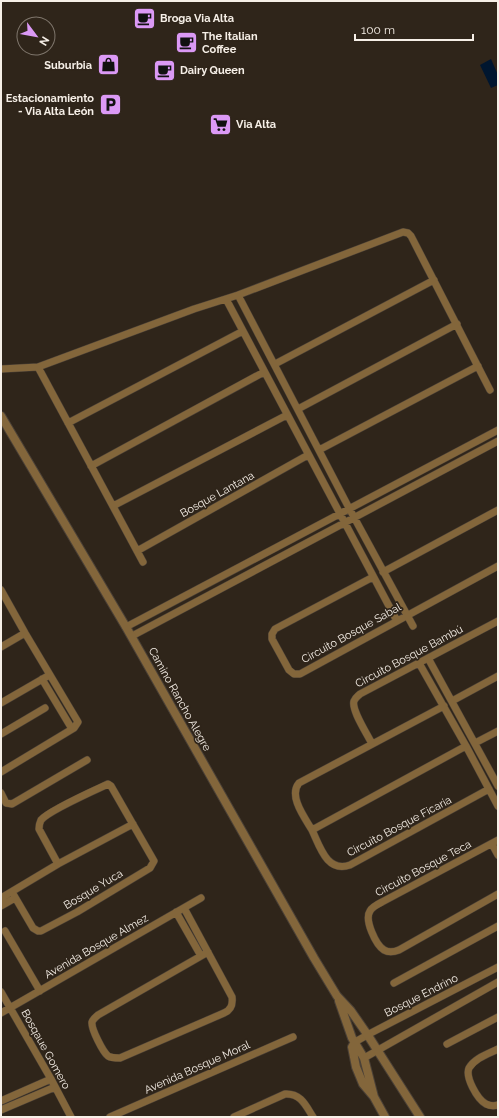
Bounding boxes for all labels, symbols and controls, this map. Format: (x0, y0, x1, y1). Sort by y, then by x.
cafe icon: Broga Via Alta (132, 5, 158, 31)
place label: Broga Via Alta (160, 12, 234, 25)
north arrow (16, 16, 56, 56)
scale bar (355, 16, 473, 42)
text: 100 m (361, 23, 395, 37)
cafe icon: The Italian Coffee (173, 29, 199, 55)
place label: The Italian Coffee (202, 30, 258, 56)
text: N (36, 34, 52, 48)
shop icon: Suburbia (95, 52, 121, 78)
cafe icon: Dairy Queen (152, 57, 178, 83)
place label: Suburbia (44, 59, 92, 72)
place label: Dairy Queen (180, 64, 245, 77)
parking icon: Estacionamiento - Via Alta León (97, 91, 123, 117)
place label: Estacionamiento - Via Alta León (6, 92, 94, 118)
supermarket icon: Via Alta (207, 111, 233, 137)
place label: Via Alta (236, 118, 276, 131)
street label: Bosque Lantana (178, 469, 257, 520)
street label: Circuito Bosque Sabal (299, 601, 403, 666)
street label: Circuito Bosque Bambú (353, 623, 465, 690)
street label: Camino Rancho Alegre (146, 645, 214, 754)
street label: Circuito Bosque Ficaria (345, 793, 454, 860)
street label: Circuito Bosque Teca (373, 838, 474, 899)
street label: Bosque Yuca (61, 867, 125, 912)
street label: Avenida Bosque Almez (42, 911, 151, 981)
street label: Bosque Endrino (382, 971, 461, 1020)
street label: Bosqaue Gomero (18, 1007, 73, 1092)
street label: Avenida Bosque Moral (142, 1038, 252, 1097)

